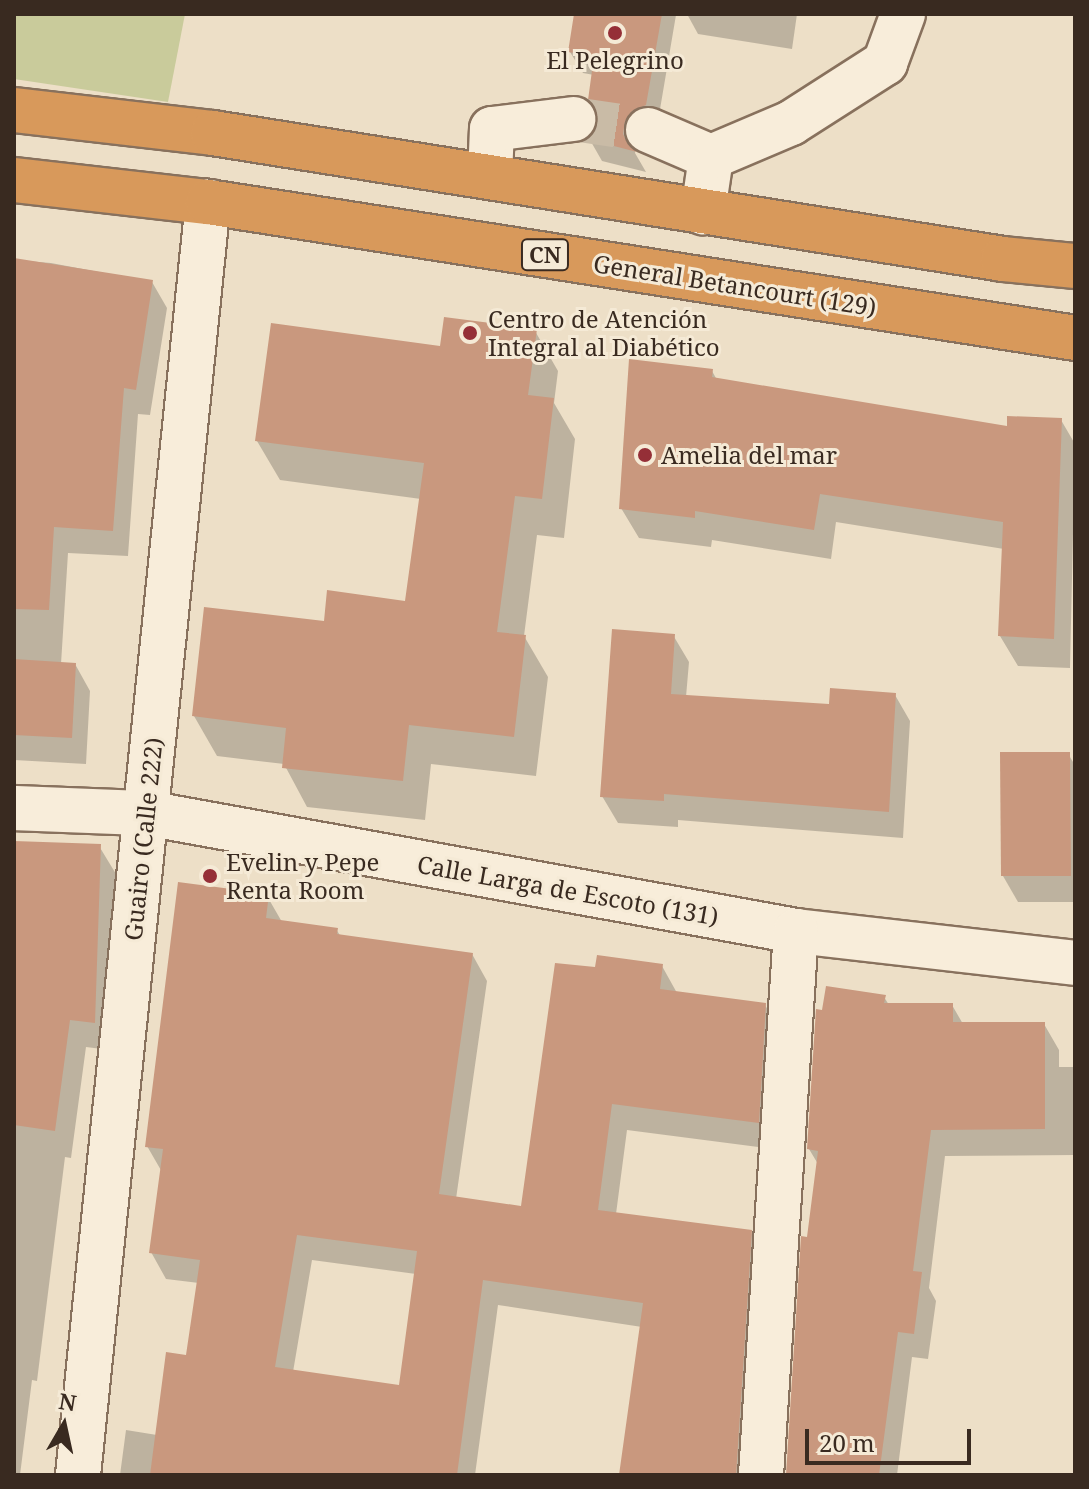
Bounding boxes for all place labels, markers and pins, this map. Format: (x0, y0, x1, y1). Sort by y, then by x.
marker: El Pelegrino (606, 24, 624, 42)
place label: El Pelegrino (546, 46, 684, 74)
place label: Centro de Atención Integral al Diabético (488, 305, 720, 361)
marker: Centro de Atención Integral al Diabético (459, 322, 481, 344)
place label: Amelia del mar (661, 441, 837, 469)
marker: Amelia del mar (636, 446, 654, 464)
place label: Evelin y Pepe Renta Room (226, 848, 379, 904)
marker: Evelin y Pepe Renta Room (201, 867, 219, 885)

